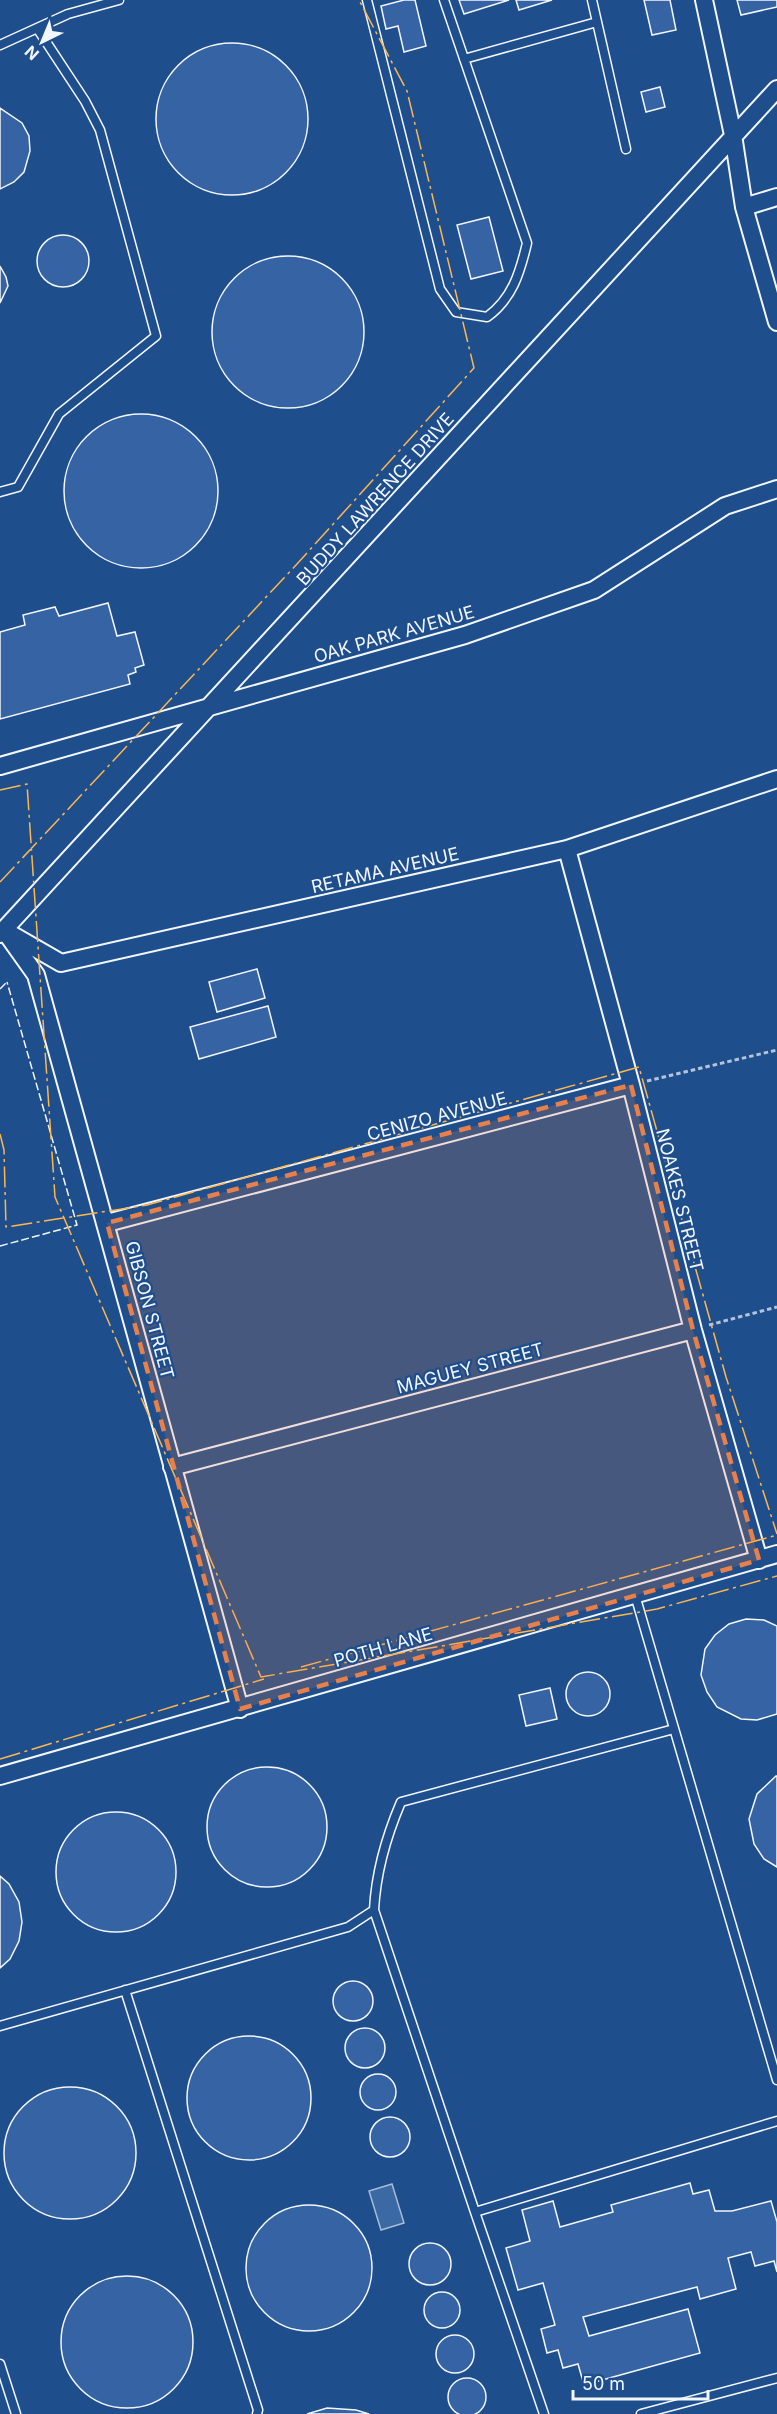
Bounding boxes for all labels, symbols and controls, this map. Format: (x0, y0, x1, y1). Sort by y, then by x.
north arrow (12, 12, 72, 72)
text: N (20, 41, 43, 64)
street label: BUDDY LAWRENCE DRIVE (292, 408, 458, 590)
street label: OAK PARK AVENUE (311, 601, 477, 667)
street label: RETAMA AVENUE (309, 843, 461, 897)
street label: CENIZO AVENUE (365, 1087, 509, 1145)
street label: NOAKES STREET (652, 1126, 708, 1274)
street label: GIBSON STREET (121, 1239, 179, 1381)
street label: MAGUEY STREET (394, 1338, 546, 1398)
street label: POTH LANE (331, 1623, 435, 1671)
scale bar (573, 2363, 708, 2401)
text: 50 m (582, 2373, 625, 2394)

